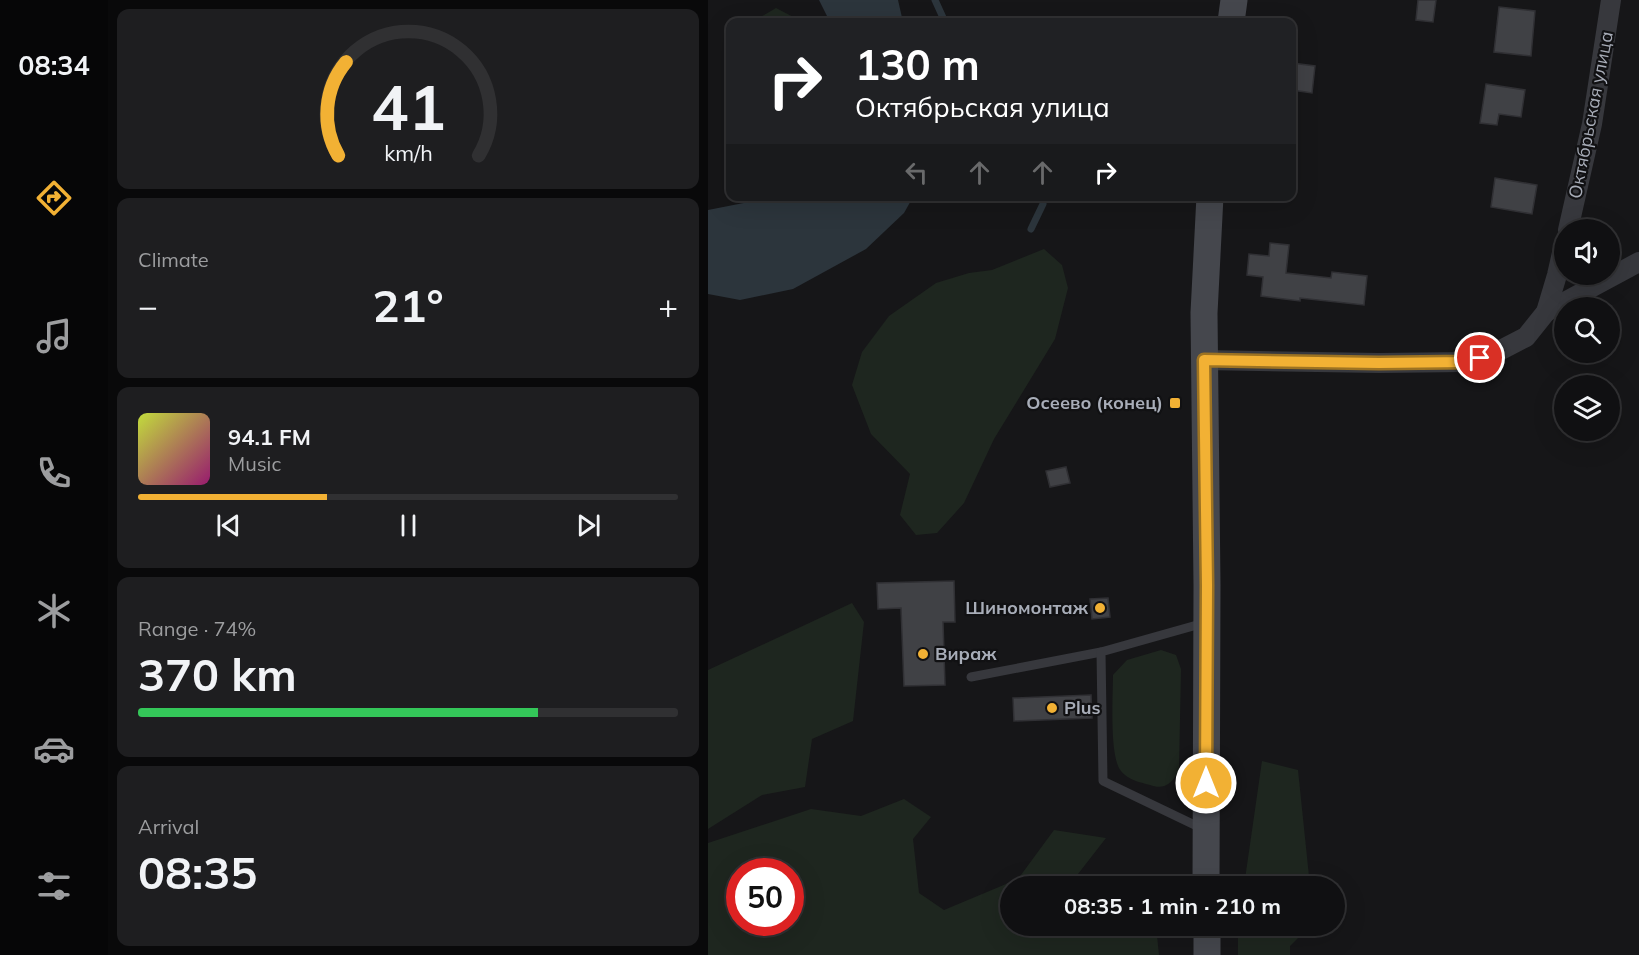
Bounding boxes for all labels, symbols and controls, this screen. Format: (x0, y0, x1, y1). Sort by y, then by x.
street label: Октябрьская улица (1563, 29, 1618, 200)
text: 130 m (855, 38, 980, 91)
icon: right (756, 42, 834, 120)
text: 08:34 (18, 48, 90, 82)
text: 41 (371, 67, 445, 146)
text: Октябрьская улица (855, 90, 1110, 124)
text: km/h (384, 139, 432, 166)
icon: left (900, 156, 933, 189)
icon: ahead (963, 156, 996, 189)
icon: ahead (1026, 156, 1059, 189)
icon: right (1089, 156, 1122, 189)
icon: directions (33, 177, 75, 219)
map controls (1554, 219, 1620, 441)
button: sound (1554, 219, 1620, 285)
text: Climate (138, 247, 209, 272)
text: 21° (372, 277, 444, 333)
text: − (138, 285, 158, 326)
text: + (658, 285, 678, 326)
button: search (1554, 297, 1620, 363)
icon: music (33, 315, 75, 357)
pin (1454, 332, 1505, 383)
icon: arrive (1463, 341, 1496, 374)
button: layers (1554, 375, 1620, 441)
place label: Осеево (конец) (1026, 391, 1163, 414)
marker: Осеево (конец) (1168, 396, 1182, 410)
text: 94.1 FM (228, 423, 311, 451)
text: Music (228, 451, 281, 476)
icon: phone (33, 452, 75, 494)
icon: previous (212, 509, 245, 542)
icon: pause (392, 509, 425, 542)
icon: next (572, 509, 605, 542)
icon: climate (33, 590, 75, 632)
place label: Шиномонтаж (965, 596, 1089, 619)
marker: Шиномонтаж (1093, 601, 1107, 615)
text: Range · 74% (138, 616, 256, 641)
place label: Вираж (935, 642, 997, 665)
text: 370 km (138, 646, 297, 702)
marker: Вираж (916, 647, 930, 661)
place label: Plus (1064, 696, 1100, 719)
marker: Plus (1045, 701, 1059, 715)
icon: car (33, 728, 75, 770)
position arrow (1174, 751, 1238, 815)
text: Arrival (138, 814, 199, 839)
text: 08:35 (138, 844, 257, 900)
speed limit sign: 50 (726, 858, 804, 936)
icon: filters (33, 865, 75, 907)
text: 08:35 · 1 min · 210 m (1064, 892, 1281, 920)

